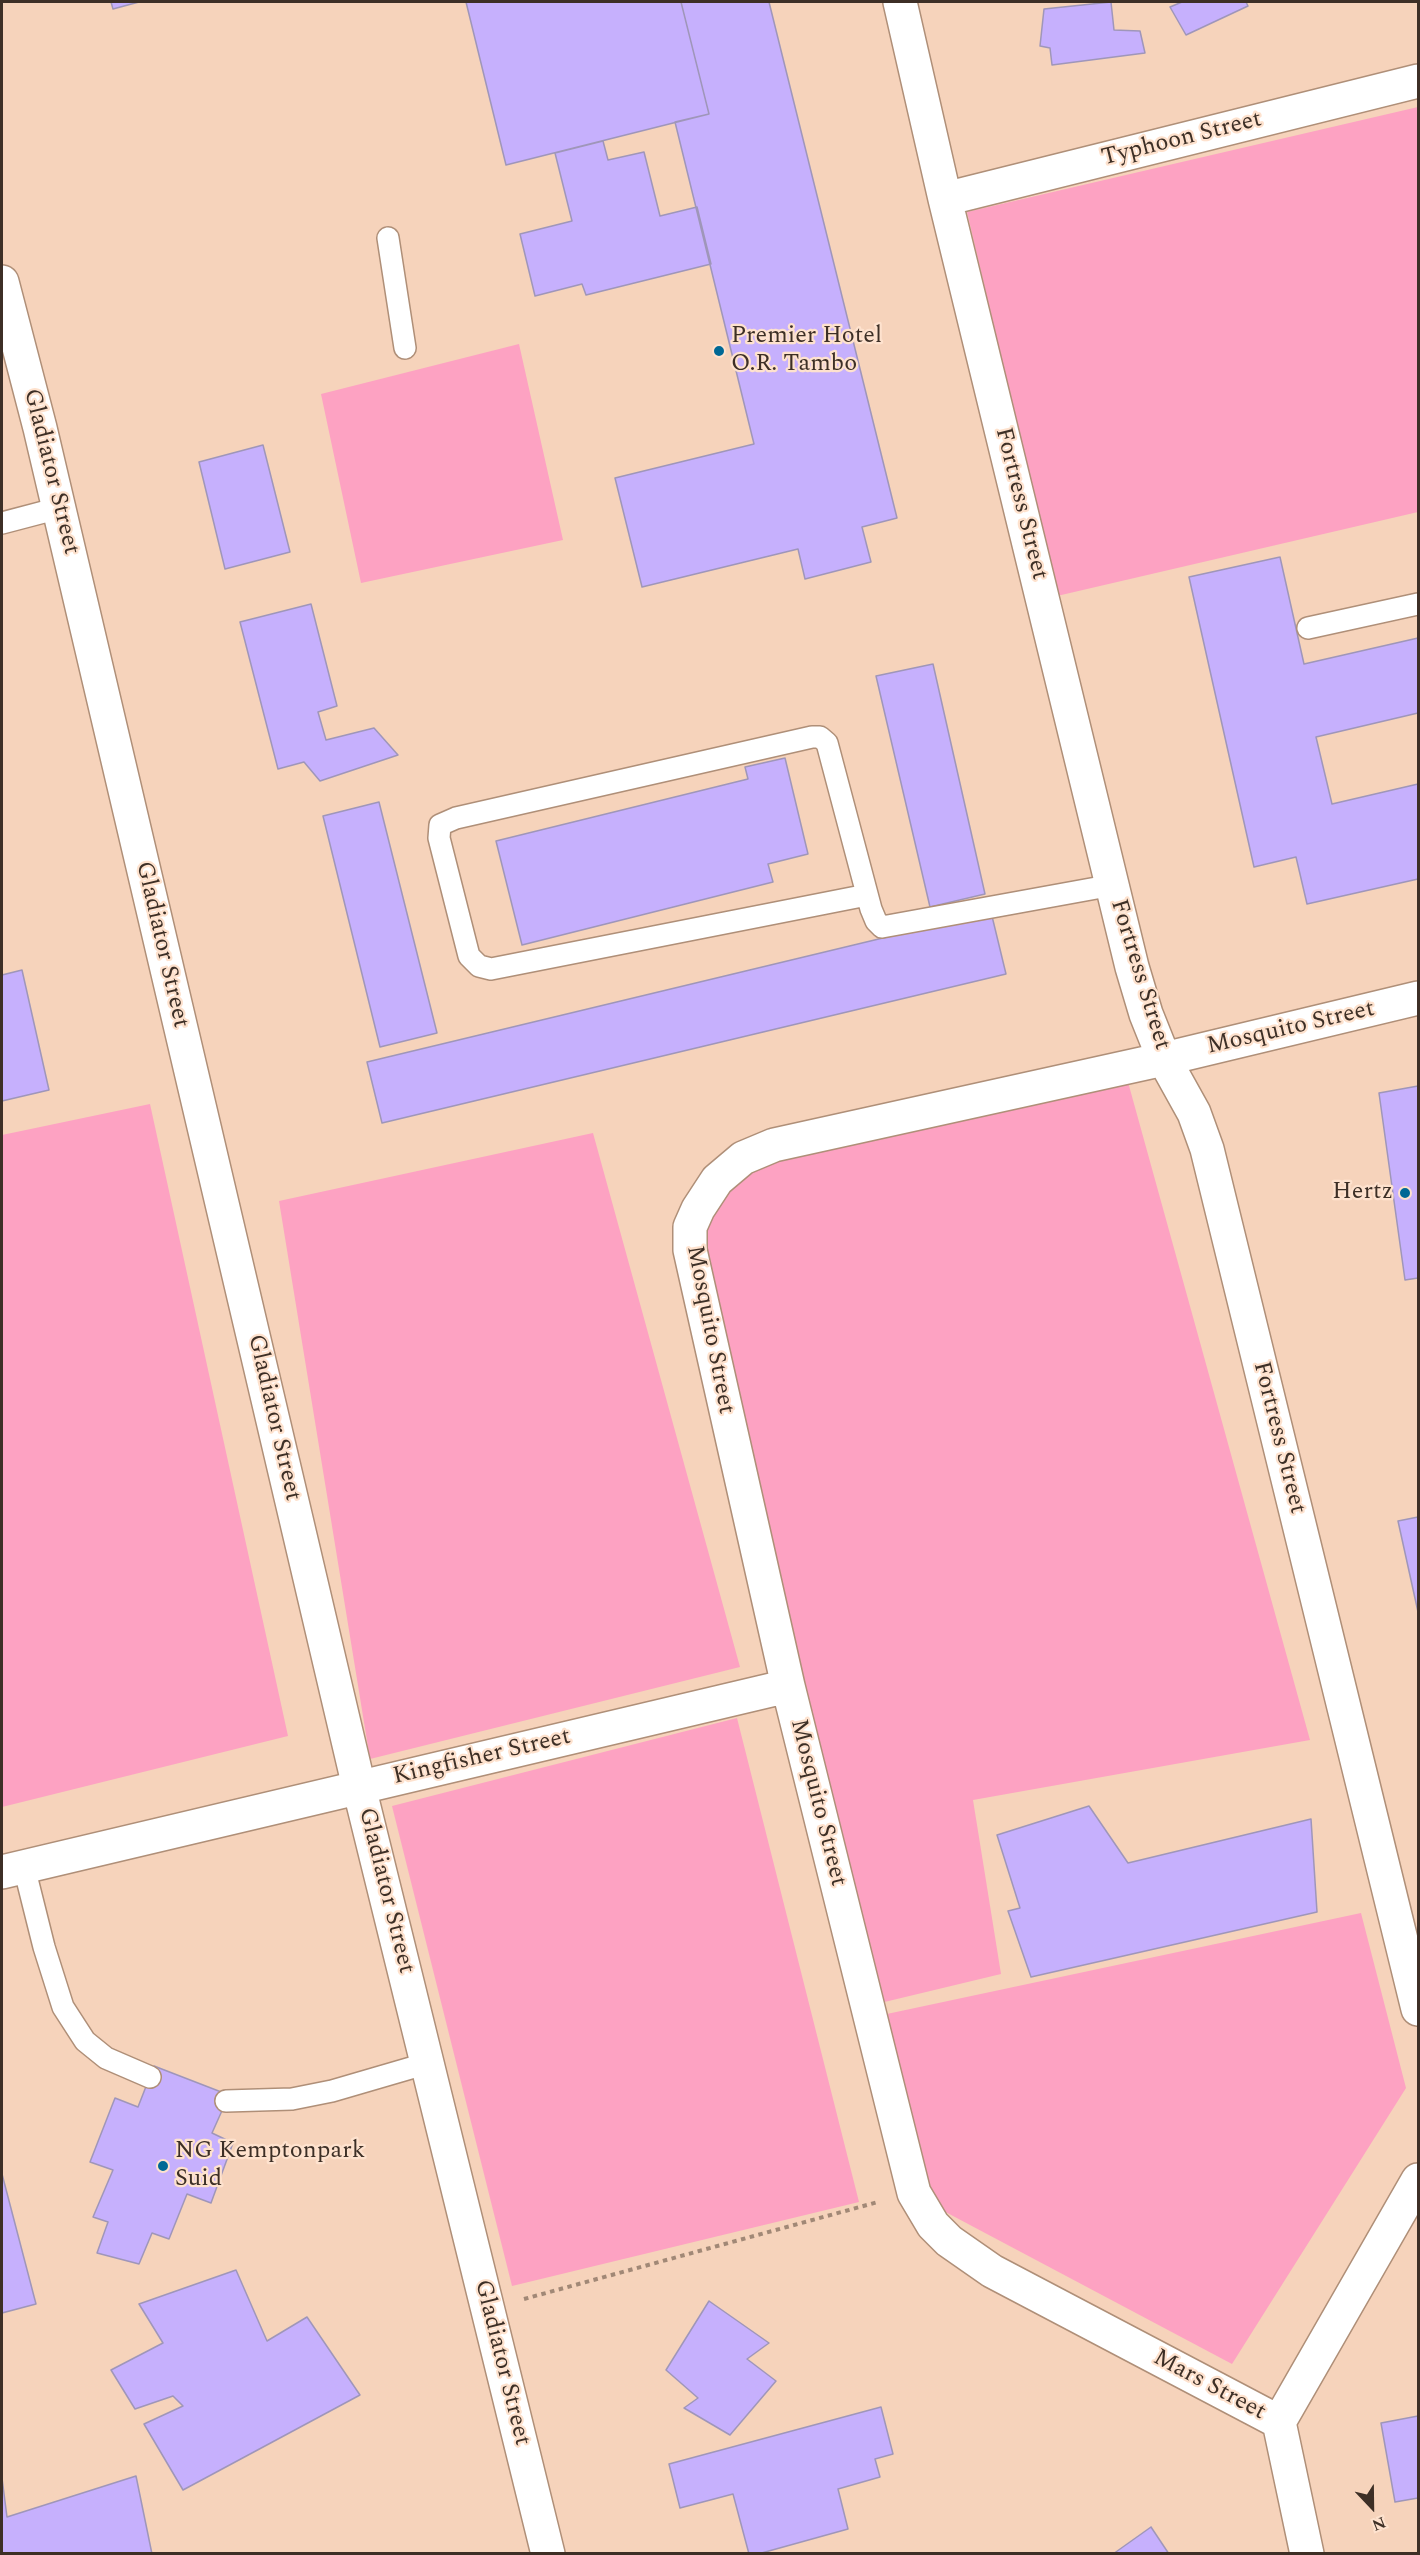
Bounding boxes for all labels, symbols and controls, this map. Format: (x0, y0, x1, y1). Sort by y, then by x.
street label: Typhoon Street (1099, 106, 1265, 174)
place label: Premier Hotel O.R. Tambo (731, 323, 882, 379)
marker: Premier Hotel O.R. Tambo (712, 344, 726, 358)
street label: Gladiator Street (15, 386, 85, 558)
street label: Fortress Street (987, 425, 1053, 583)
street label: Gladiator Street (128, 859, 194, 1031)
street label: Fortress Street (1102, 896, 1176, 1054)
street label: Mosquito Street (1204, 996, 1378, 1062)
place label: Hertz (1332, 1179, 1393, 1207)
marker: Hertz (1398, 1186, 1412, 1200)
street label: Mosquito Street (679, 1243, 739, 1417)
street label: Gladiator Street (240, 1332, 306, 1504)
street label: Fortress Street (1245, 1359, 1311, 1517)
street label: Mosquito Street (782, 1716, 852, 1890)
street label: Kingfisher Street (390, 1724, 574, 1792)
street label: Gladiator Street (350, 1805, 420, 1977)
place label: NG Kemptonpark Suid (175, 2138, 365, 2194)
marker: NG Kemptonpark Suid (156, 2159, 170, 2173)
street label: Gladiator Street (466, 2277, 536, 2449)
street label: Mars Street (1148, 2344, 1270, 2428)
north arrow (1342, 2477, 1402, 2537)
text: N (1368, 2510, 1389, 2537)

